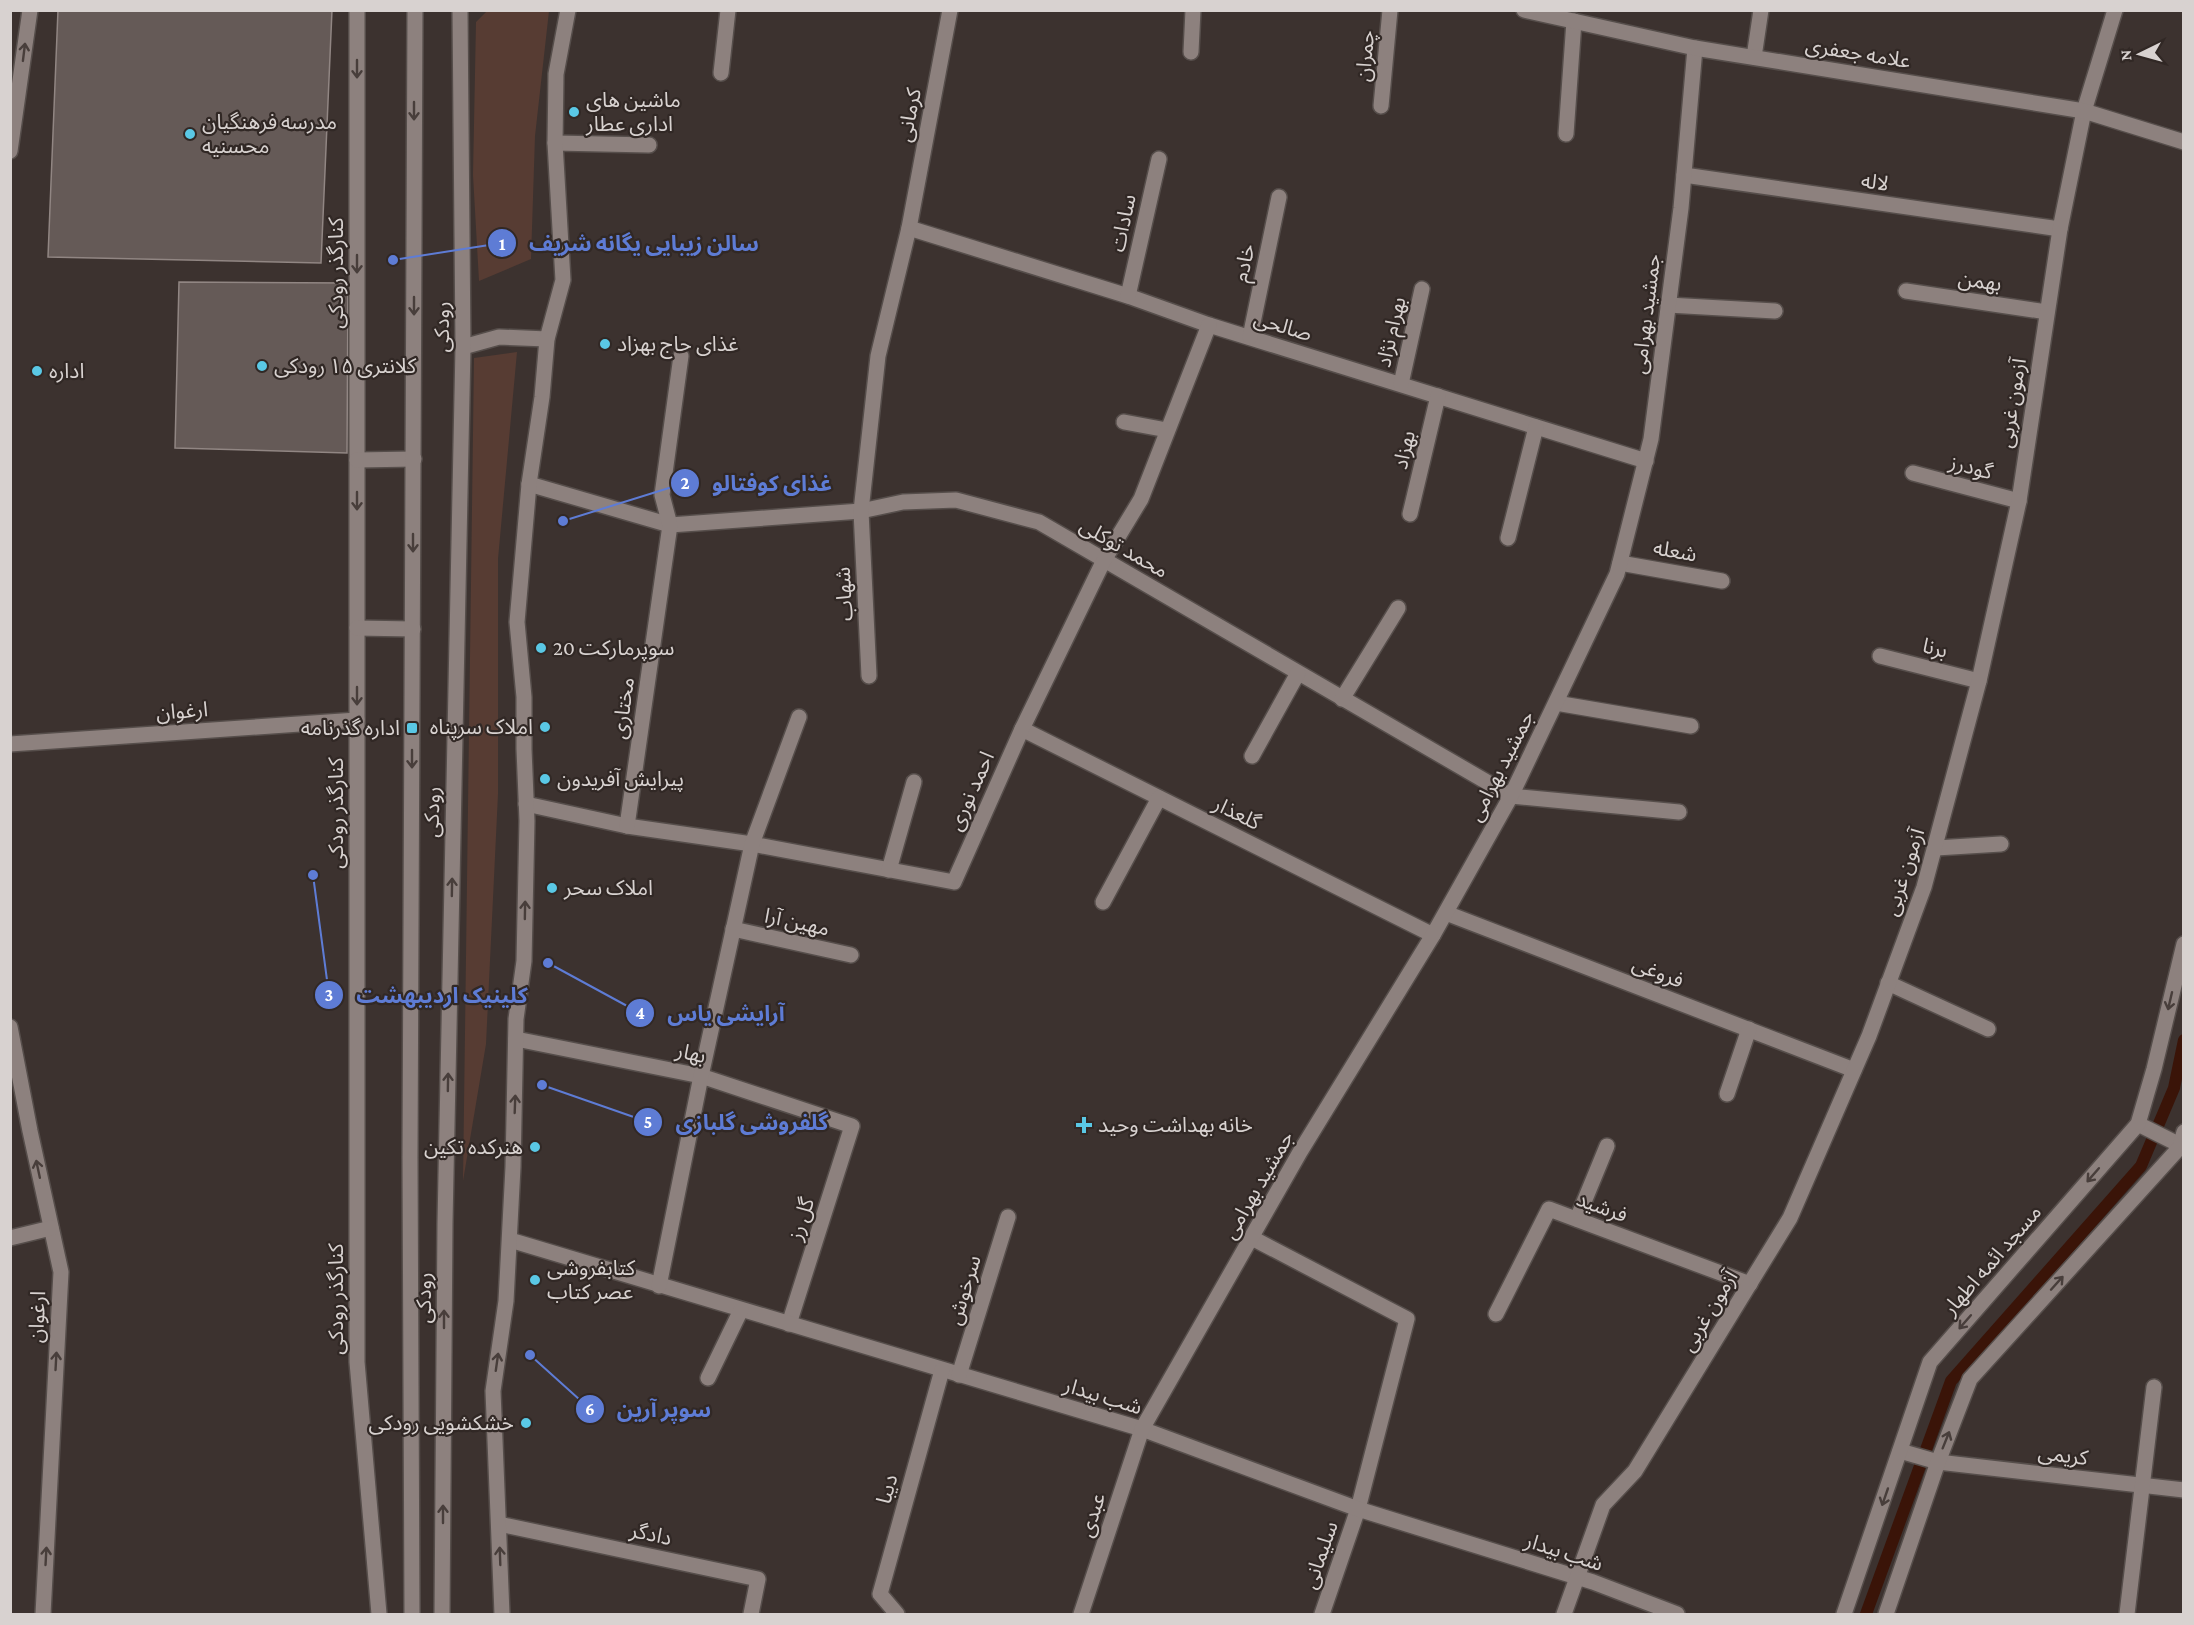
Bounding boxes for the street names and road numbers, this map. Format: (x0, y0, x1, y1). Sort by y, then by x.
street label: چمران (1351, 29, 1380, 83)
street label: علامه جعفری (1804, 33, 1912, 73)
street label: کرمانی (892, 86, 926, 144)
street label: لاله (1860, 168, 1890, 196)
street label: سادات (1105, 192, 1141, 254)
street label: کنارگذر رودکی (324, 217, 348, 329)
street label: خادم (1228, 242, 1264, 285)
street label: جمشید بهرامی (1627, 253, 1665, 375)
street label: بهمن (1957, 266, 2003, 296)
street label: بهرام نژاد (1371, 294, 1415, 371)
street label: رودکی (430, 301, 454, 353)
street label: صالحی (1251, 306, 1315, 346)
street label: آزمون غربی (1993, 356, 2031, 450)
street label: بهزاد (1388, 428, 1420, 472)
street label: گودرز (1946, 449, 1996, 484)
street label: محمد توکلی (1075, 513, 1173, 583)
street label: شعله (1651, 535, 1699, 567)
street label: شهاب (831, 566, 857, 622)
street label: برنا (1920, 633, 1950, 663)
street label: مختاری (607, 676, 639, 740)
street label: ارغوان (155, 697, 209, 725)
street label: جمشید بهرامی (1463, 707, 1539, 825)
street label: احمد نوری (943, 748, 999, 834)
street label: کنارگذر رودکی (324, 757, 348, 869)
street label: رودکی (420, 786, 444, 838)
street label: گلعذار (1208, 791, 1265, 835)
street label: آزمون غربی (1879, 824, 1930, 919)
street label: مهین آرا (762, 903, 832, 941)
street label: فروغی (1629, 951, 1687, 993)
street label: بهار (673, 1038, 708, 1068)
street label: جمشید بهرامی (1217, 1127, 1299, 1243)
street label: فرشید (1573, 1187, 1631, 1227)
street label: گل رز (783, 1194, 819, 1244)
street label: مسجد ائمه اطهار (1937, 1200, 2046, 1321)
street label: کنارگذر رودکی (324, 1243, 348, 1355)
street label: سرخوش (942, 1252, 986, 1328)
street label: آزمون غربی (1675, 1265, 1743, 1356)
street label: رودکی (412, 1272, 436, 1324)
street label: ارغوان (24, 1290, 50, 1344)
street label: شب بیدار (1060, 1372, 1145, 1419)
street label: کریمی (2037, 1440, 2090, 1470)
street label: دیبا (871, 1471, 903, 1507)
street label: عبدی (1074, 1490, 1110, 1540)
street label: دادگر (627, 1518, 674, 1550)
street label: سلیمانی (1297, 1518, 1343, 1592)
street label: شب بیدار (1521, 1528, 1606, 1576)

